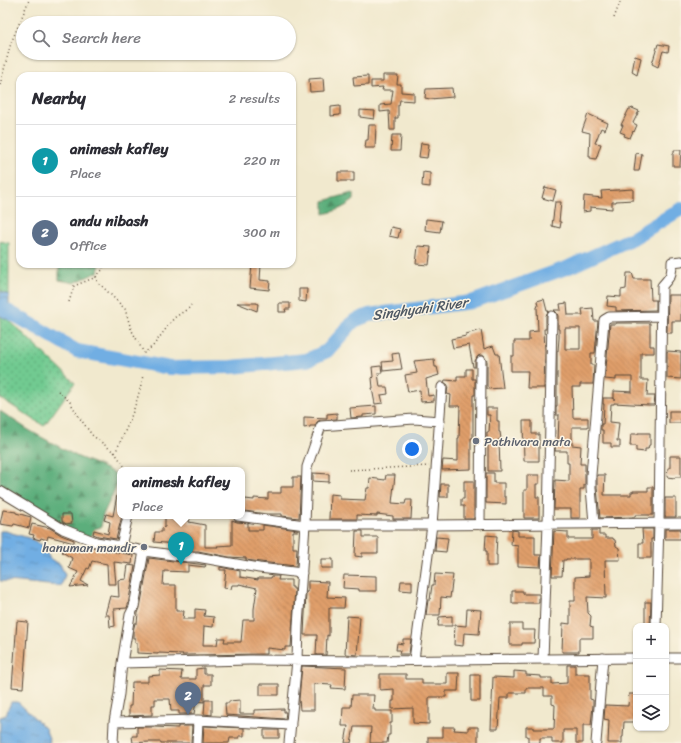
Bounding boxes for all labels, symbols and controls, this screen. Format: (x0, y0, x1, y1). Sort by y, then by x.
search box (16, 16, 296, 60)
text: Search here (62, 25, 141, 51)
icon: search (30, 27, 52, 49)
text: Nearby (32, 83, 86, 113)
text: 2 results (229, 87, 280, 110)
text: animesh kafley (70, 136, 168, 162)
text: 1 (42, 149, 48, 172)
text: 220 m (243, 149, 280, 172)
text: Place (70, 162, 101, 185)
text: andu nibash (70, 208, 148, 234)
text: 2 (41, 221, 49, 244)
text: 300 m (243, 221, 280, 244)
text: Office (70, 234, 107, 257)
water label: Singhyahi River (371, 290, 472, 328)
place label: Pathivara mata (484, 430, 571, 453)
marker: Pathivara mata (471, 436, 481, 446)
your location (402, 439, 422, 459)
popup (117, 467, 245, 519)
text: animesh kafley (132, 469, 230, 495)
text: Place (132, 495, 163, 518)
pin: 1 (168, 532, 194, 565)
place label: hanuman mandir (41, 536, 137, 559)
marker: hanuman mandir (139, 542, 149, 552)
map controls (633, 623, 669, 731)
button: + (633, 623, 669, 659)
button: − (633, 659, 669, 695)
pin: 2 (175, 682, 201, 715)
button: layers (633, 695, 669, 731)

